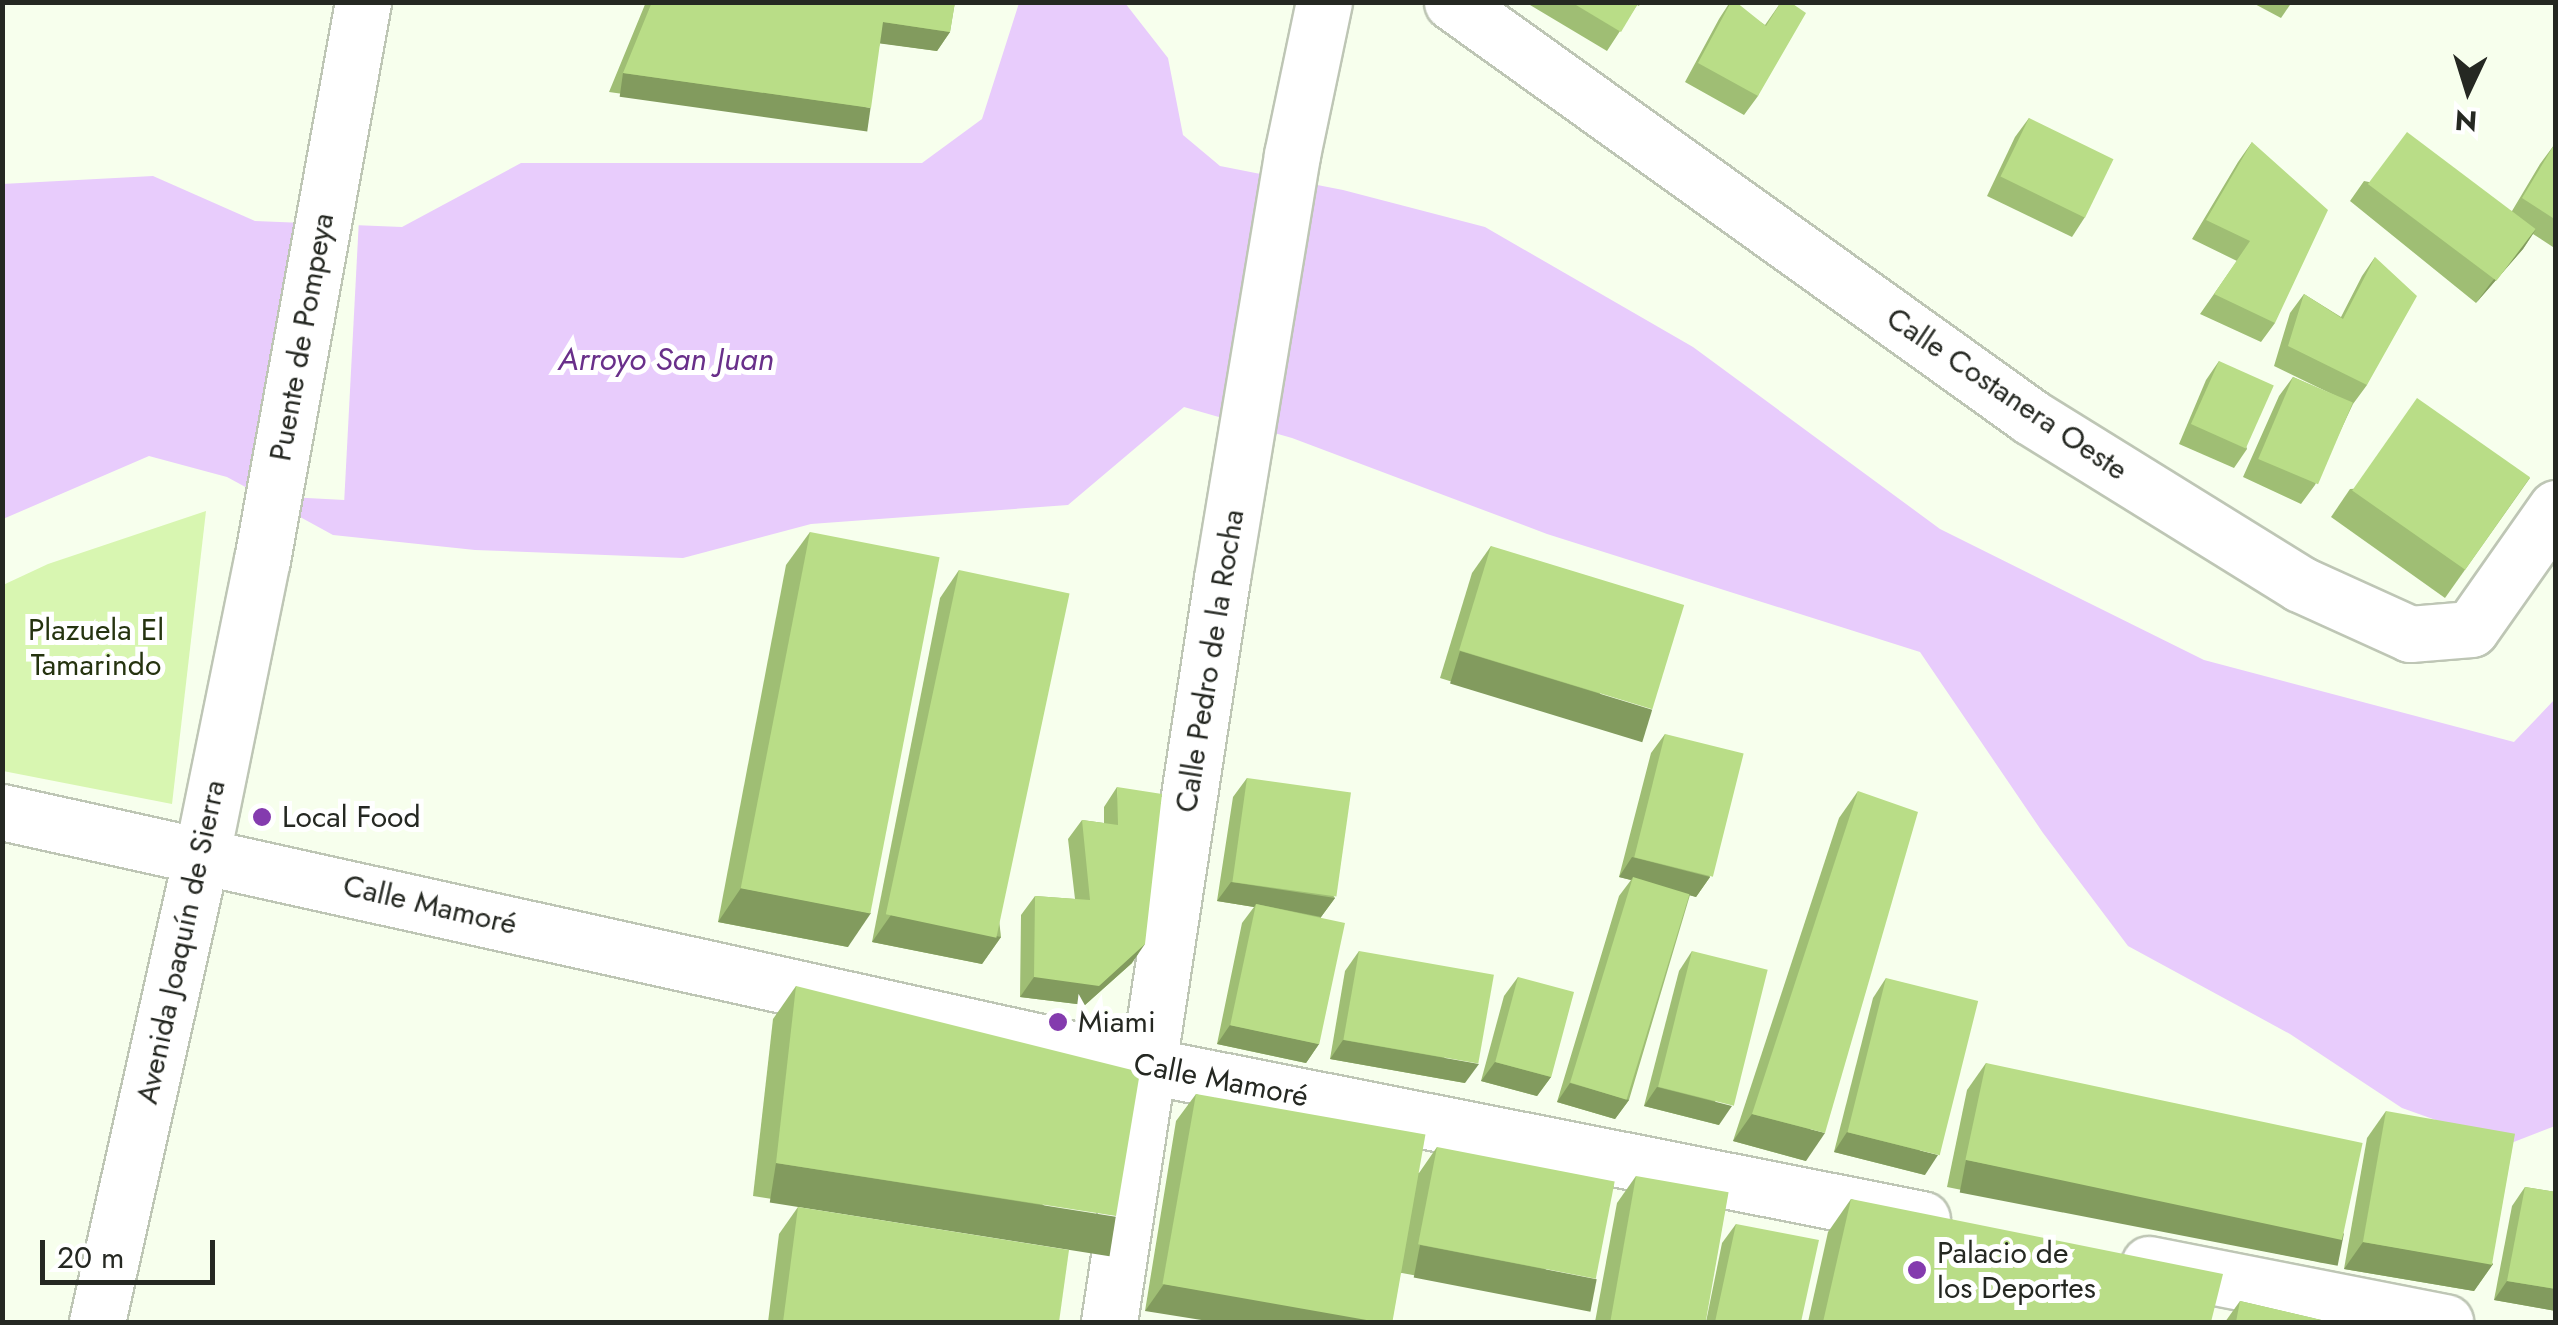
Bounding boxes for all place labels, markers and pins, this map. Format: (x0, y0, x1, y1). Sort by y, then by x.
place label: Local Food (282, 799, 421, 835)
marker: Local Food (251, 806, 273, 828)
place label: Miami (1078, 1004, 1156, 1040)
marker: Miami (1047, 1011, 1069, 1033)
place label: Palacio de los Deportes (1937, 1235, 2096, 1306)
marker: Palacio de los Deportes (1906, 1259, 1928, 1281)

